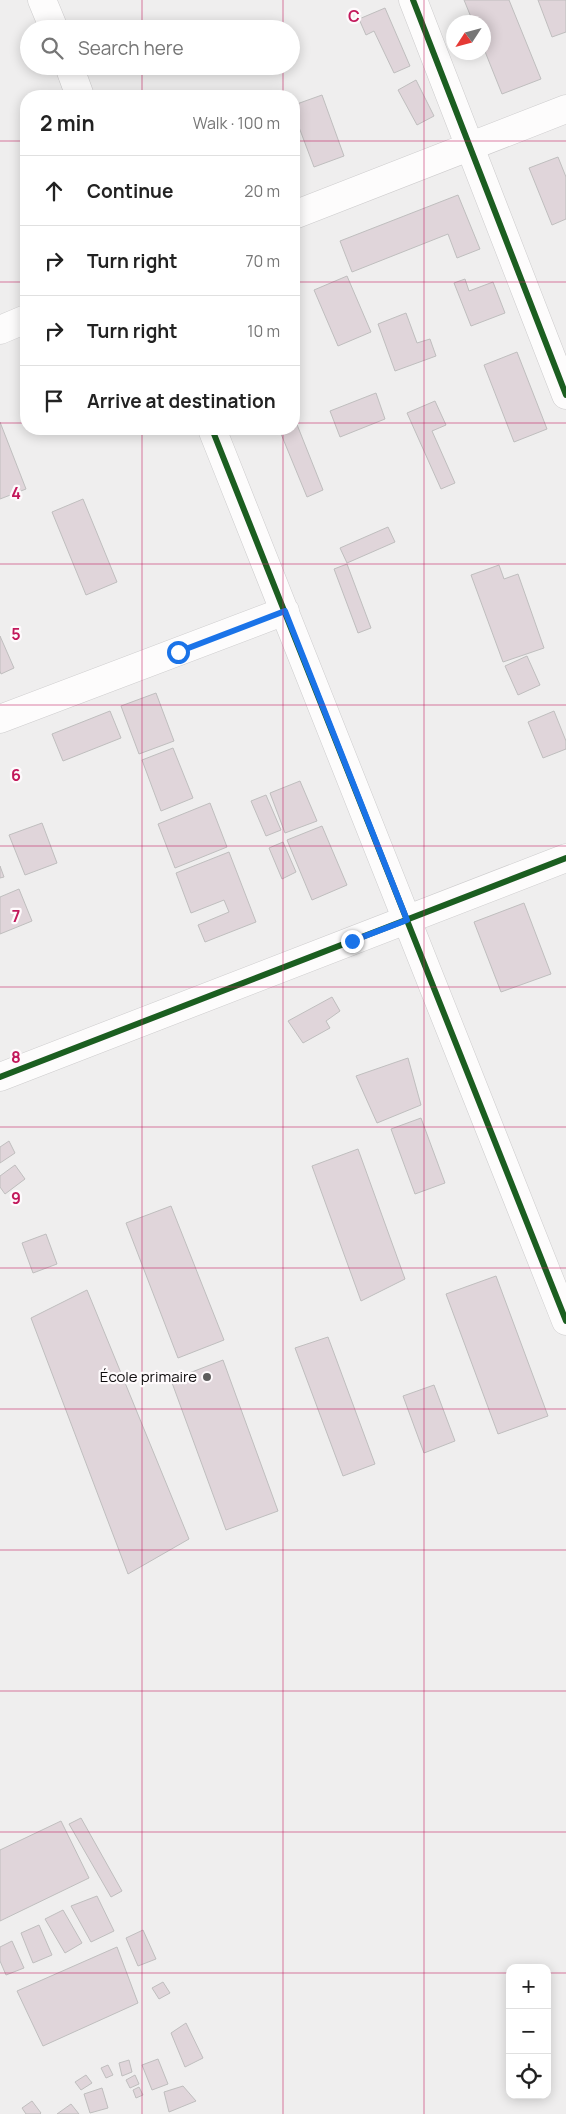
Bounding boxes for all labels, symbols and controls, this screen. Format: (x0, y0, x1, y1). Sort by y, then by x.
text: C (348, 5, 360, 27)
north arrow (446, 15, 491, 60)
search box (20, 20, 300, 75)
icon: search (38, 34, 66, 62)
text: Search here (78, 35, 184, 61)
text: 2 min (40, 109, 95, 137)
text: Walk · 100 m (193, 112, 280, 134)
icon: ahead (40, 177, 68, 205)
text: Continue (87, 178, 173, 204)
text: 20 m (244, 180, 280, 202)
icon: right (40, 247, 68, 275)
text: Turn right (87, 248, 177, 274)
text: 70 m (245, 250, 280, 272)
icon: right (40, 317, 68, 345)
text: Turn right (87, 318, 177, 344)
text: 10 m (247, 320, 280, 342)
icon: arrive (40, 387, 68, 415)
text: Arrive at destination (87, 388, 276, 414)
text: 4 (11, 482, 21, 504)
text: 5 (11, 623, 21, 645)
route start (167, 641, 190, 664)
text: 6 (11, 764, 21, 786)
text: 7 (12, 905, 20, 927)
route end (341, 930, 364, 953)
text: 8 (11, 1046, 21, 1068)
text: 9 (11, 1187, 21, 1209)
place label: École primaire (100, 1366, 197, 1387)
marker: École primaire (201, 1371, 213, 1383)
map controls (506, 1964, 551, 2099)
button: + (506, 1964, 551, 2009)
button: − (506, 2009, 551, 2054)
button: locate (506, 2054, 551, 2099)

